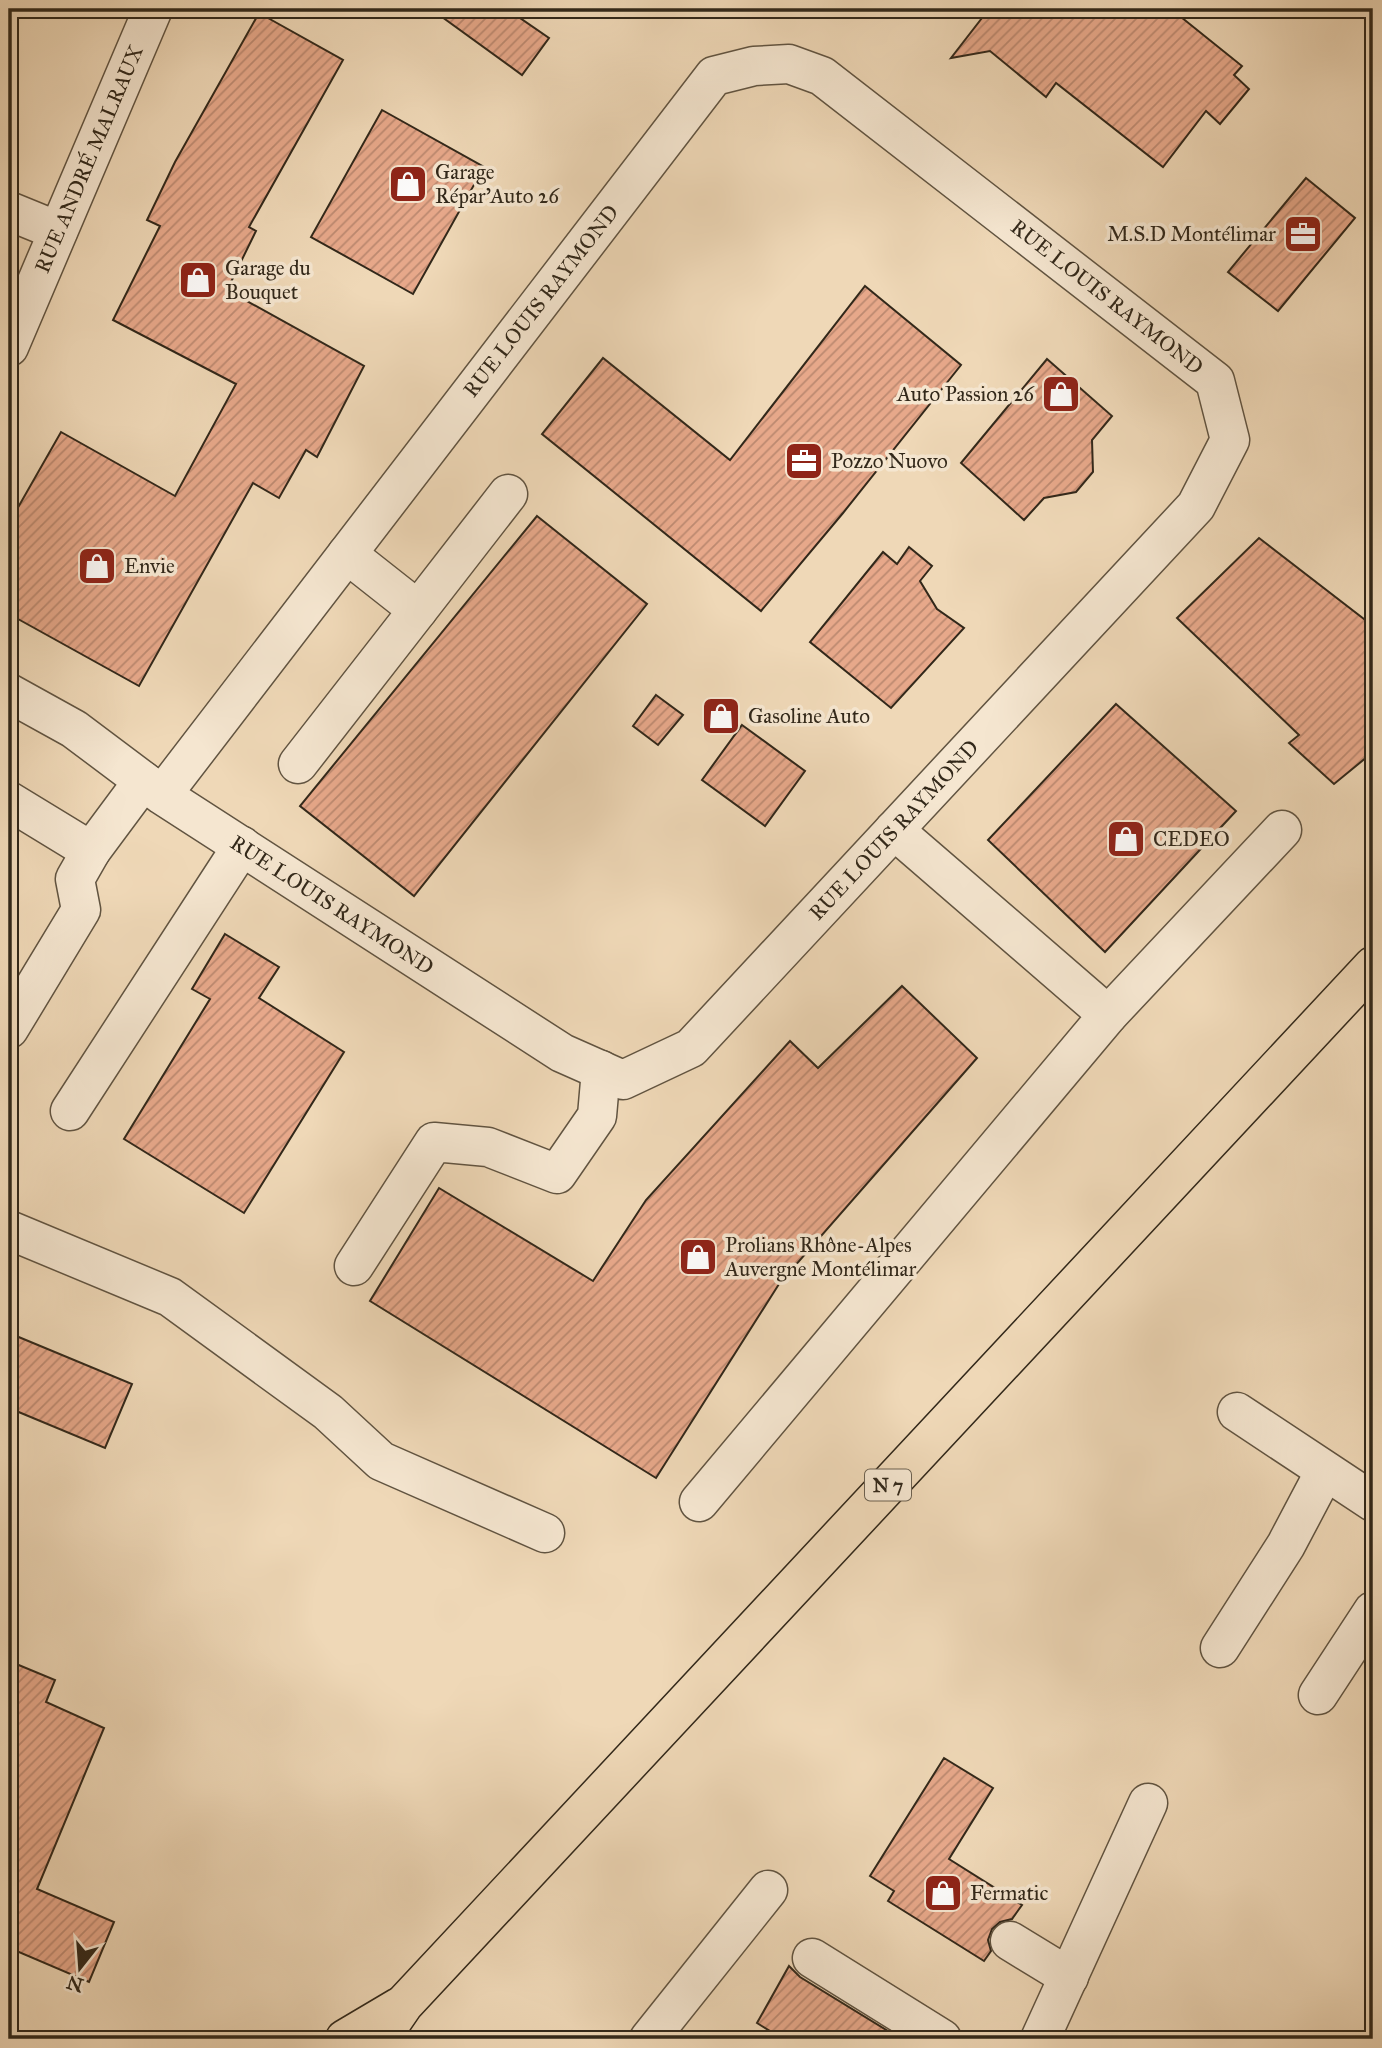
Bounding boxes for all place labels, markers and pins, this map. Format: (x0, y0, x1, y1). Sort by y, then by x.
place label: Garage Répar'Auto 26 (435, 159, 560, 209)
shop icon: Garage Répar'Auto 26 (387, 163, 429, 205)
office icon: M.S.D Montélimar (1282, 213, 1324, 255)
place label: M.S.D Montélimar (1107, 221, 1276, 247)
place label: Garage du Bouquet (225, 255, 311, 305)
shop icon: Garage du Bouquet (177, 259, 219, 301)
shop icon: Auto Passion 26 (1040, 373, 1082, 415)
place label: Auto Passion 26 (896, 381, 1035, 407)
office icon: Pozzo Nuovo (783, 440, 825, 482)
place label: Pozzo Nuovo (831, 448, 948, 474)
shop icon: Envie (76, 545, 118, 587)
place label: Envie (124, 553, 175, 579)
shop icon: Gasoline Auto (700, 695, 742, 737)
place label: Gasoline Auto (748, 703, 870, 729)
shop icon: CEDEO (1105, 818, 1147, 860)
place label: CEDEO (1153, 826, 1230, 852)
place label: Prolians Rhône-Alpes Auvergne Montélimar (724, 1232, 916, 1282)
shop icon: Prolians Rhône-Alpes Auvergne Montélimar (677, 1236, 719, 1278)
shop icon: Fermatic (922, 1872, 964, 1914)
place label: Fermatic (970, 1880, 1049, 1906)

